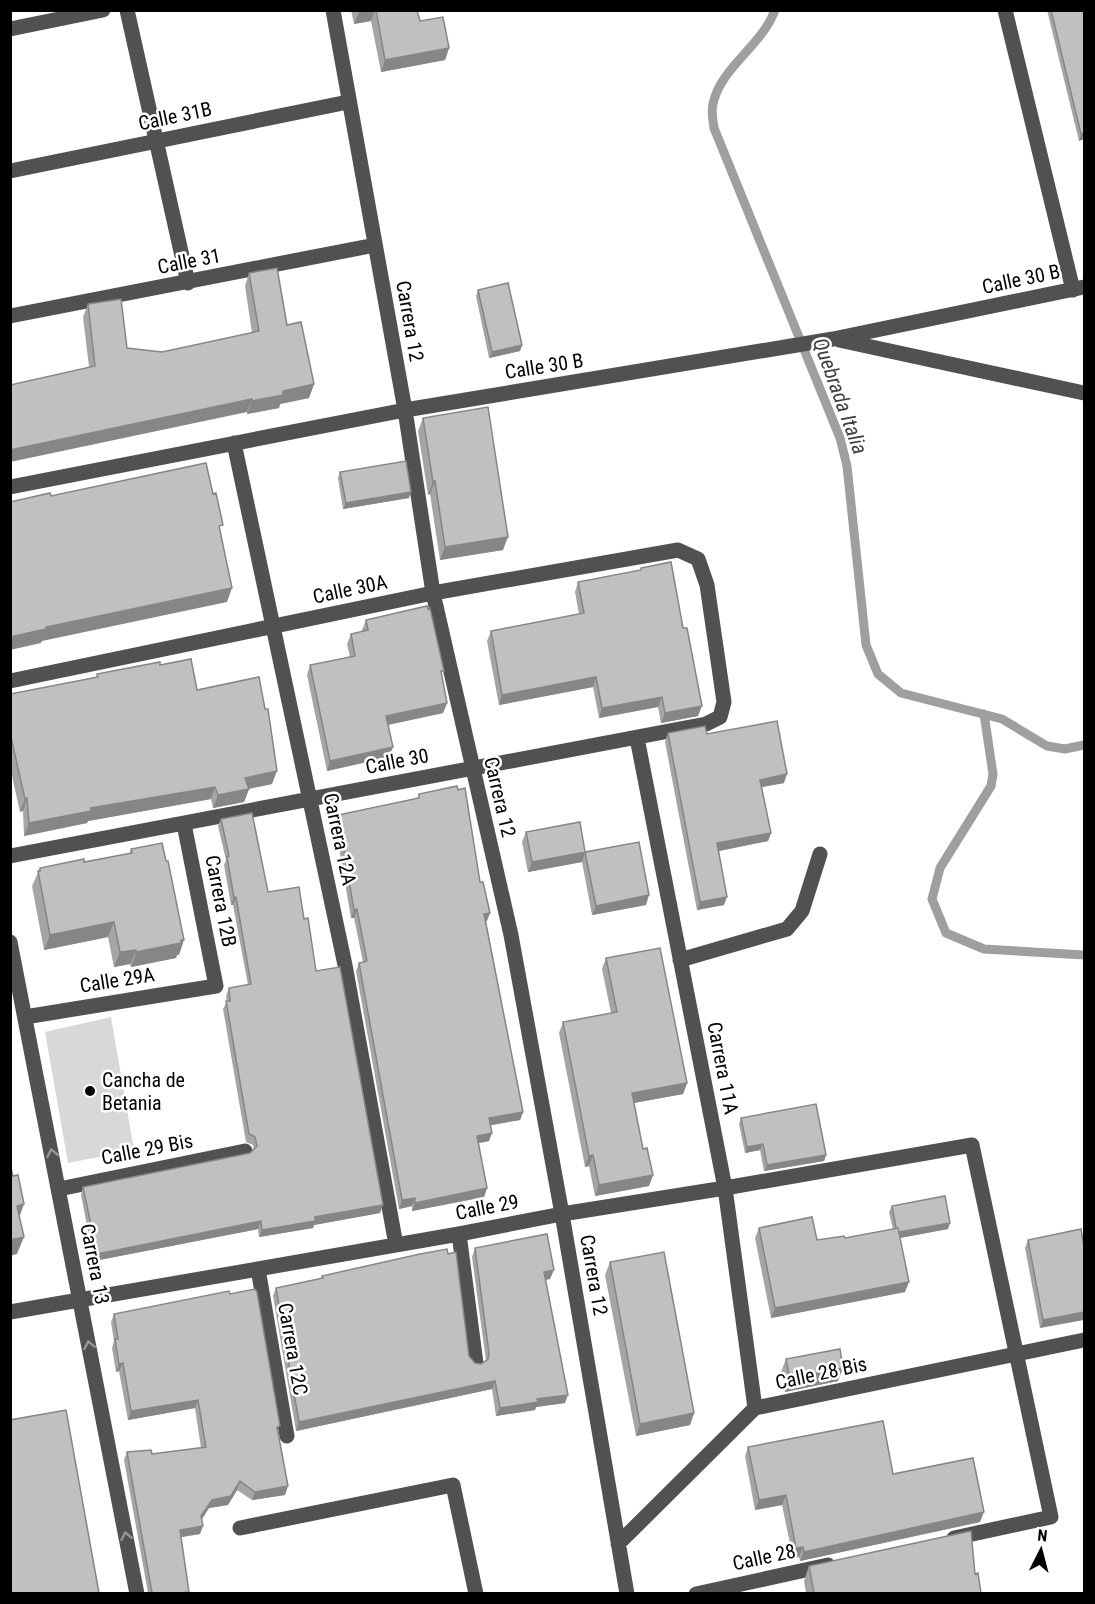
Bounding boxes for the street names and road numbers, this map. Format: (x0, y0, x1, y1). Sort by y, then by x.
street label: Calle 31B (136, 96, 214, 136)
street label: Calle 31 (155, 243, 223, 279)
street label: Calle 30 B (980, 259, 1062, 299)
street label: Carrera 12 (391, 279, 429, 364)
street label: Calle 30 B (503, 348, 585, 384)
street label: Calle 30A (311, 569, 390, 609)
street label: Calle 30 (363, 743, 431, 779)
street label: Carrera 12 (479, 754, 521, 840)
street label: Carrera 12A (319, 791, 362, 888)
street label: Carrera 12B (200, 853, 242, 949)
street label: Calle 29A (78, 962, 157, 998)
street label: Carrera 11A (702, 1020, 744, 1117)
street label: Calle 29 Bis (99, 1128, 195, 1170)
street label: Calle 29 (453, 1189, 521, 1225)
street label: Carrera 13 (75, 1222, 115, 1306)
street label: Carrera 12 (575, 1233, 613, 1318)
street label: Carrera 12C (273, 1301, 313, 1397)
street label: Calle 28 Bis (773, 1352, 869, 1394)
street label: Calle 28 (730, 1539, 798, 1575)

